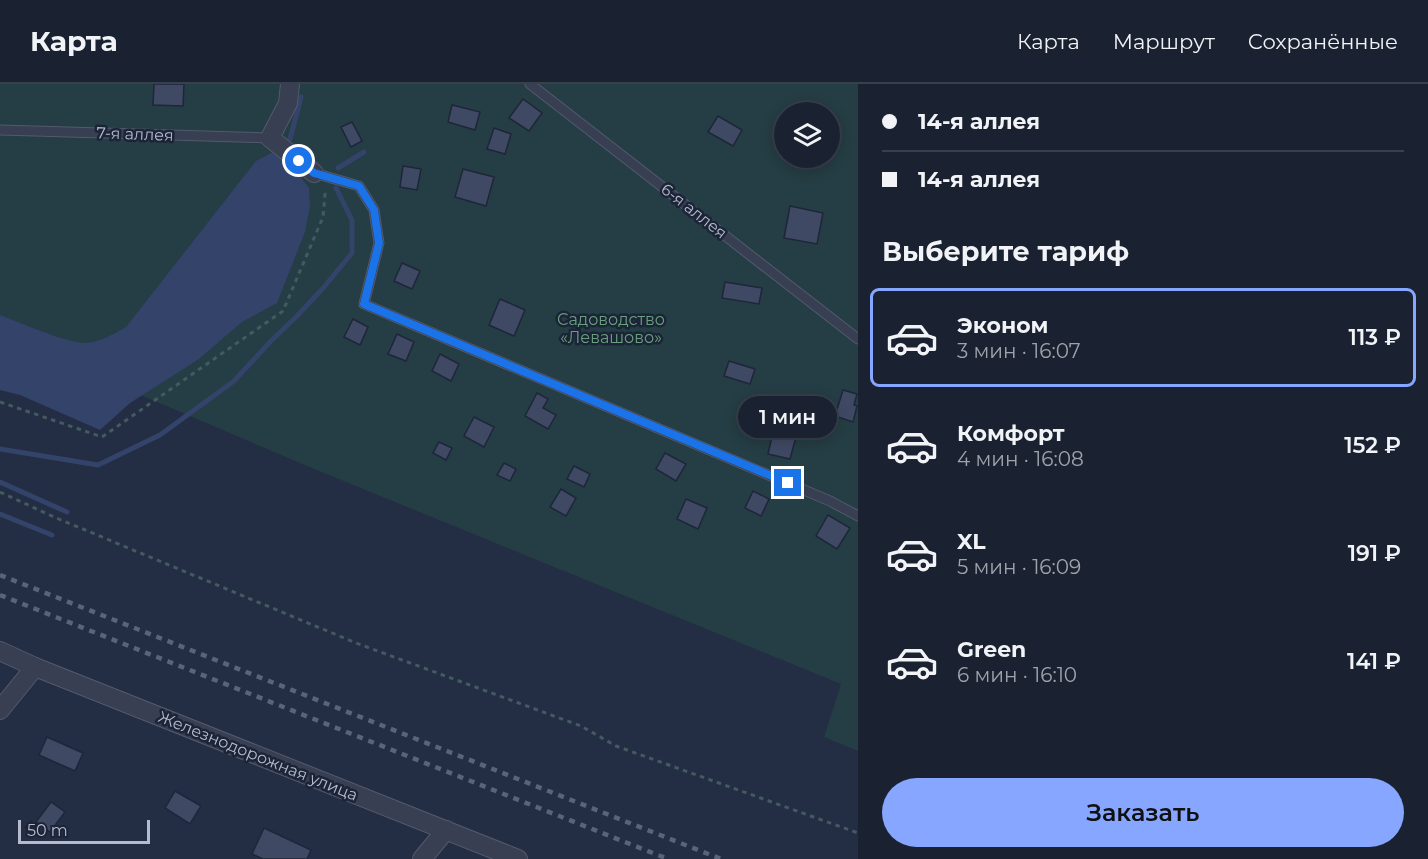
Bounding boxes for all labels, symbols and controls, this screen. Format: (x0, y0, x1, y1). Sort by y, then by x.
text: Карта (30, 24, 118, 58)
text: Карта (1017, 29, 1080, 54)
text: Маршрут (1113, 29, 1215, 54)
text: Сохранённые (1248, 29, 1398, 54)
map controls (774, 102, 840, 168)
button: layers (774, 102, 840, 168)
text: 14-я аллея (918, 108, 1040, 135)
street label: 7-я аллея (96, 123, 174, 145)
route start (285, 147, 312, 174)
text: 14-я аллея (918, 166, 1040, 193)
street label: 6-я аллея (657, 179, 731, 243)
text: Выберите тариф (882, 235, 1129, 268)
park label: Садоводство «Левашово» (557, 310, 665, 347)
icon: car (885, 311, 939, 365)
text: Эконом (957, 312, 1048, 339)
text: 113 ₽ (1349, 324, 1401, 351)
text: 3 мин · 16:07 (957, 339, 1081, 363)
callout: 1 мин (738, 396, 838, 438)
text: 1 мин (759, 405, 816, 429)
icon: car (885, 419, 939, 473)
text: Комфорт (957, 420, 1065, 447)
text: 152 ₽ (1344, 432, 1401, 459)
text: 4 мин · 16:08 (957, 447, 1084, 471)
route end (774, 469, 801, 496)
icon: car (885, 527, 939, 581)
text: XL (957, 528, 986, 555)
text: 191 ₽ (1348, 540, 1401, 567)
text: 5 мин · 16:09 (957, 555, 1081, 579)
icon: car (885, 635, 939, 689)
text: Green (957, 636, 1026, 663)
text: 141 ₽ (1347, 648, 1401, 675)
text: 6 мин · 16:10 (957, 663, 1077, 687)
street label: Железнодорожная улица (155, 707, 361, 805)
button: Заказать (882, 778, 1404, 847)
scale bar (18, 817, 150, 844)
text: 50 m (27, 821, 68, 840)

